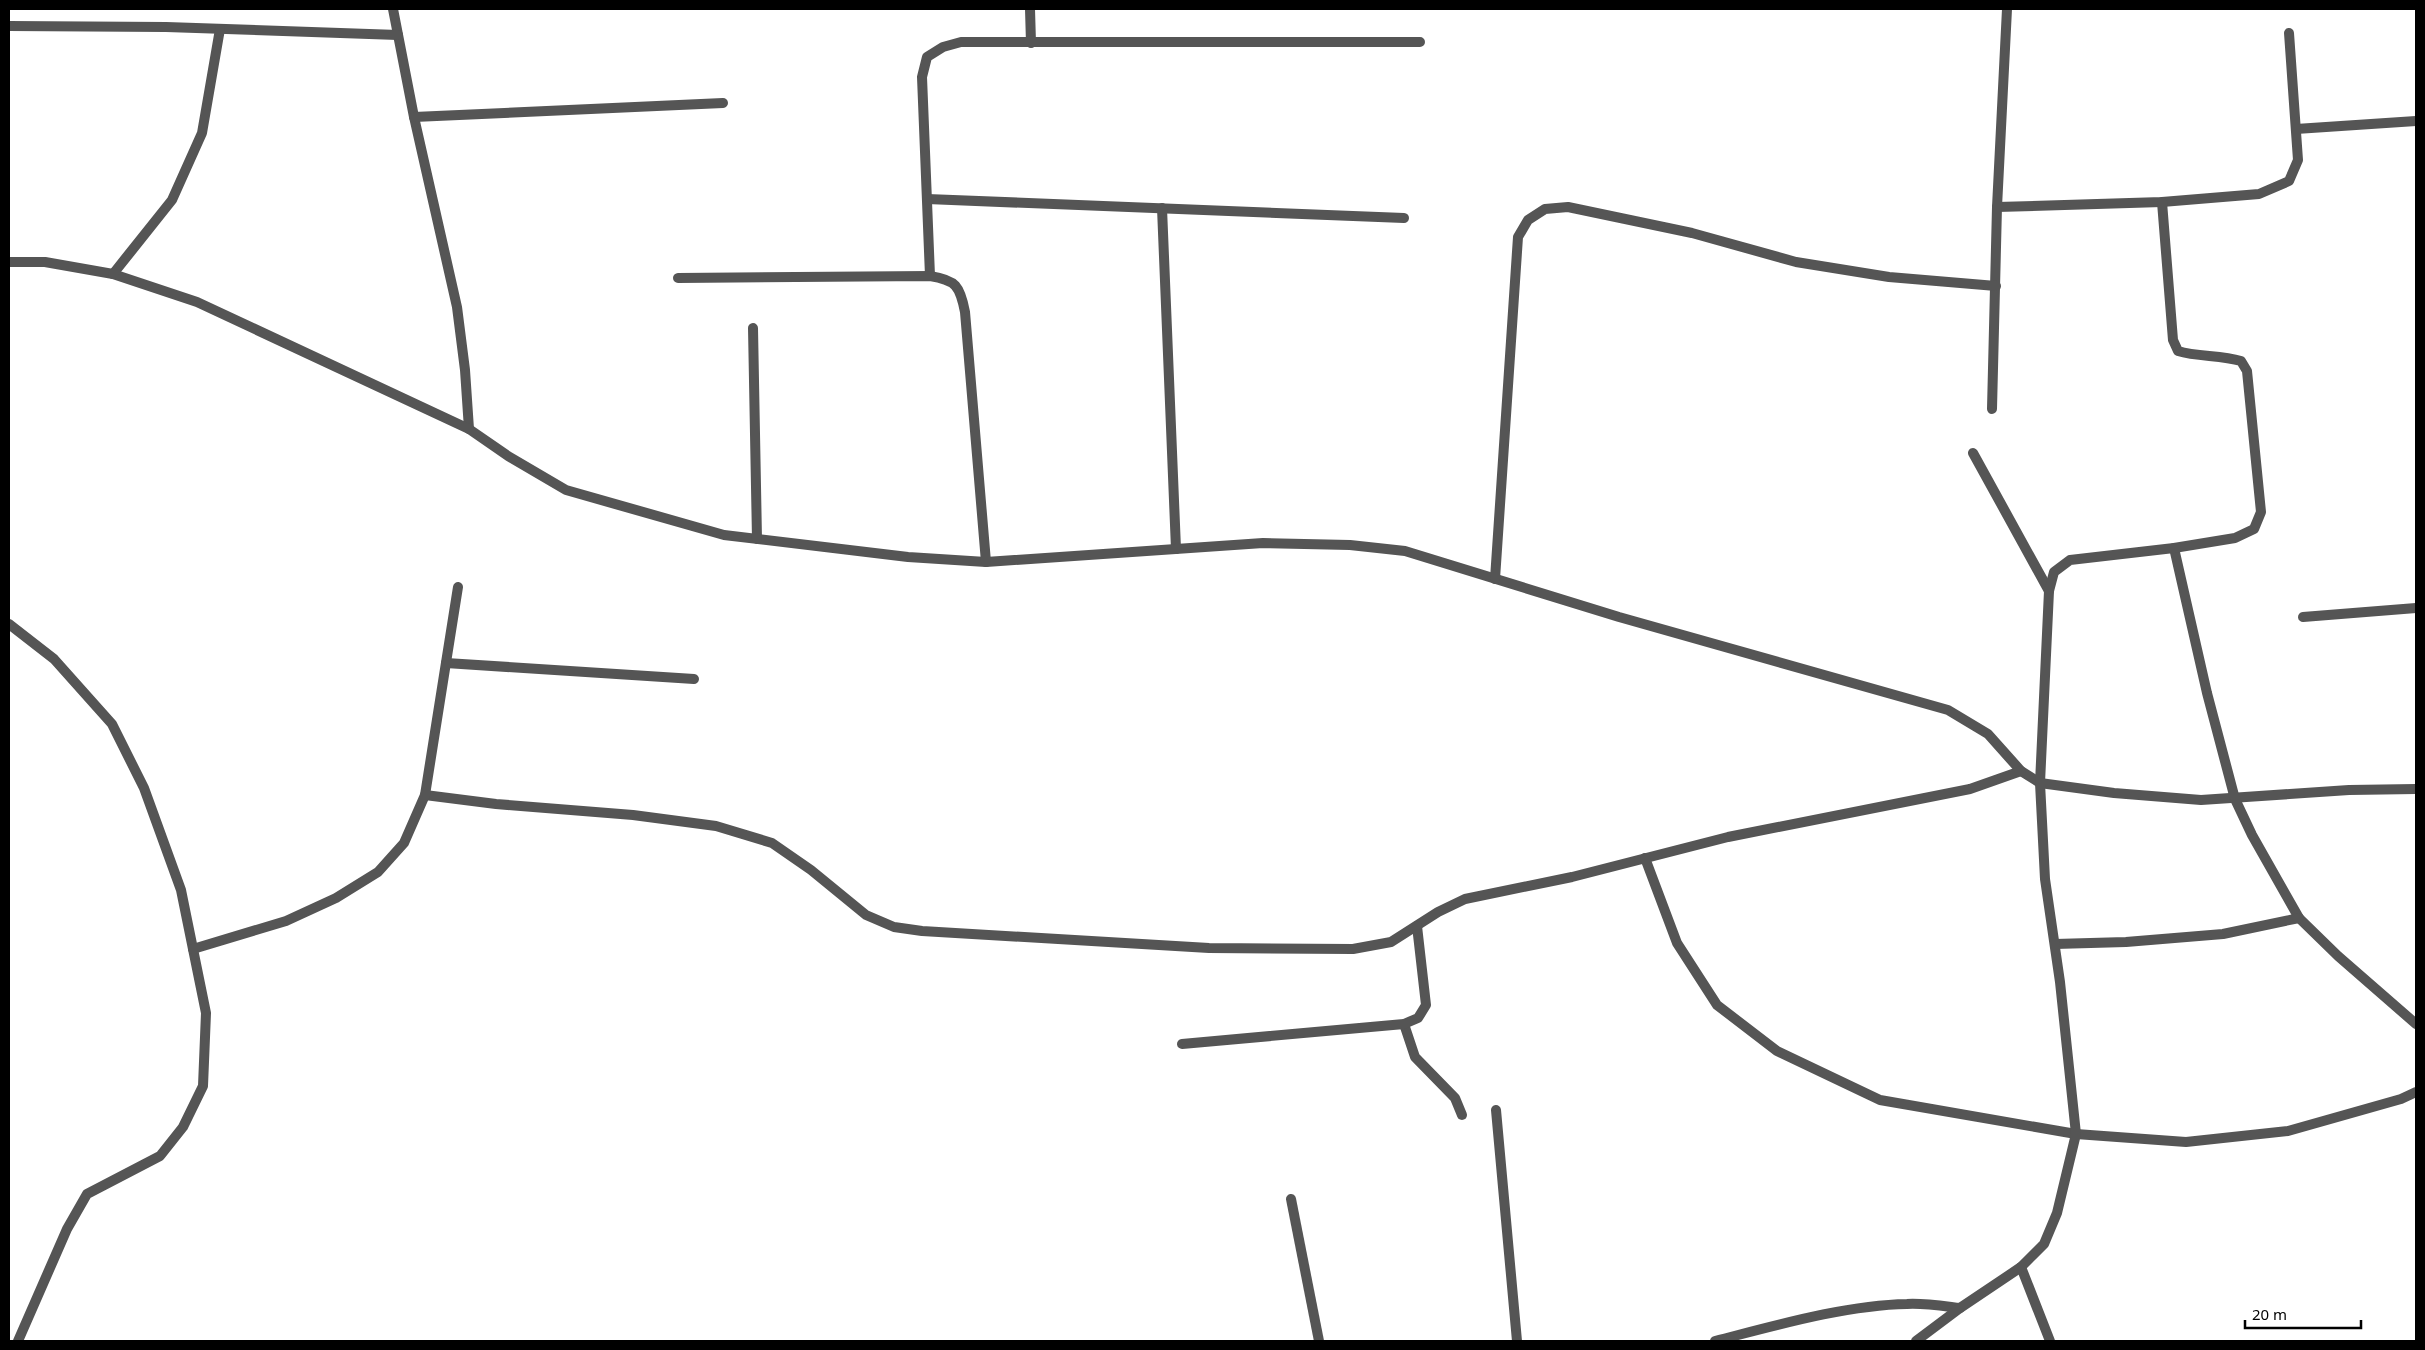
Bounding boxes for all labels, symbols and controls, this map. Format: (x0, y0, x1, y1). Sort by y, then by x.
scale bar (2245, 1298, 2361, 1330)
text: 20 m (2252, 1304, 2287, 1324)

